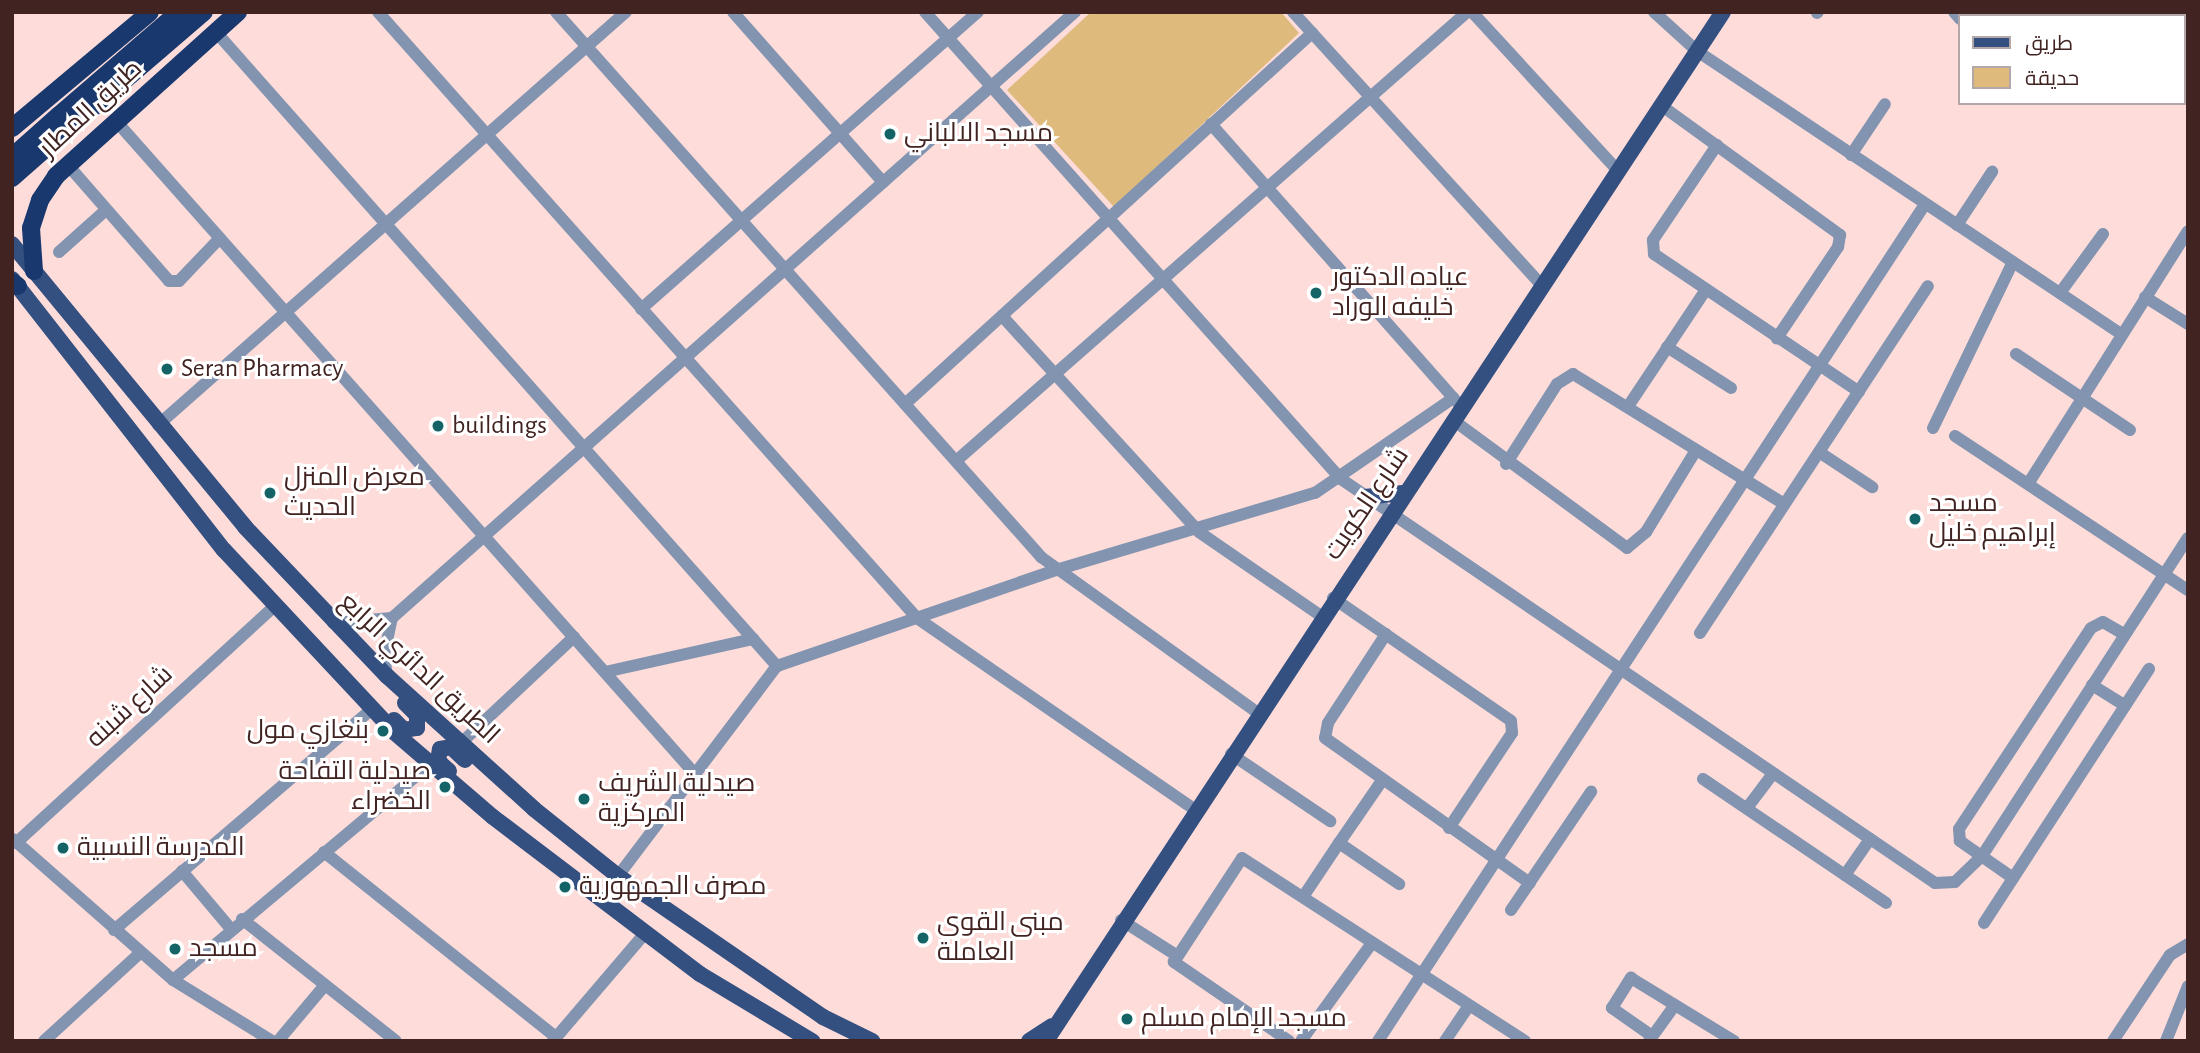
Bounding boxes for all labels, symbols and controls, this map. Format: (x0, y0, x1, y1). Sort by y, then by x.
legend (1958, 14, 2186, 105)
text: طريق (2025, 33, 2073, 54)
street label: طريق المطار (33, 53, 149, 165)
text: حديقة (2025, 68, 2079, 89)
place label: مسجد الالباني (904, 118, 1053, 150)
marker: مسجد الالباني (882, 126, 898, 142)
place label: عياده الدكتور خليفه الوراد (1332, 262, 1469, 324)
marker: عياده الدكتور خليفه الوراد (1306, 283, 1326, 303)
place label: Seran Pharmacy (181, 353, 343, 385)
marker: Seran Pharmacy (159, 361, 175, 377)
place label: buildings (452, 410, 547, 442)
marker: buildings (430, 418, 446, 434)
street label: شارع الكويت (1318, 442, 1416, 566)
place label: معرض المنزل الحديث (284, 462, 425, 524)
marker: معرض المنزل الحديث (262, 485, 278, 501)
place label: مسجد إبراهيم خليل (1929, 488, 2056, 550)
marker: مسجد إبراهيم خليل (1907, 511, 1923, 527)
street label: الطريق الدائري الرابع (332, 587, 506, 751)
street label: شارع شبنه (80, 659, 180, 755)
place label: بنغازي مول (247, 715, 369, 747)
marker: بنغازي مول (375, 723, 391, 739)
place label: صيدلية التفاحة الخضراء (278, 756, 431, 818)
place label: صيدلية الشريف المركزية (598, 768, 755, 830)
marker: صيدلية التفاحة الخضراء (437, 779, 453, 795)
marker: صيدلية الشريف المركزية (576, 791, 592, 807)
place label: المدرسة النسبية (77, 832, 245, 864)
marker: المدرسة النسبية (55, 840, 71, 856)
place label: مصرف الجمهورية (579, 871, 766, 903)
marker: مصرف الجمهورية (557, 879, 573, 895)
place label: مبنى القوى العاملة (937, 907, 1064, 968)
marker: مبنى القوى العاملة (915, 930, 931, 946)
place label: مسجد (189, 933, 258, 965)
marker: مسجد (167, 941, 183, 957)
place label: مسجد الإمام مسلم (1141, 1003, 1347, 1035)
marker: مسجد الإمام مسلم (1119, 1011, 1135, 1027)

